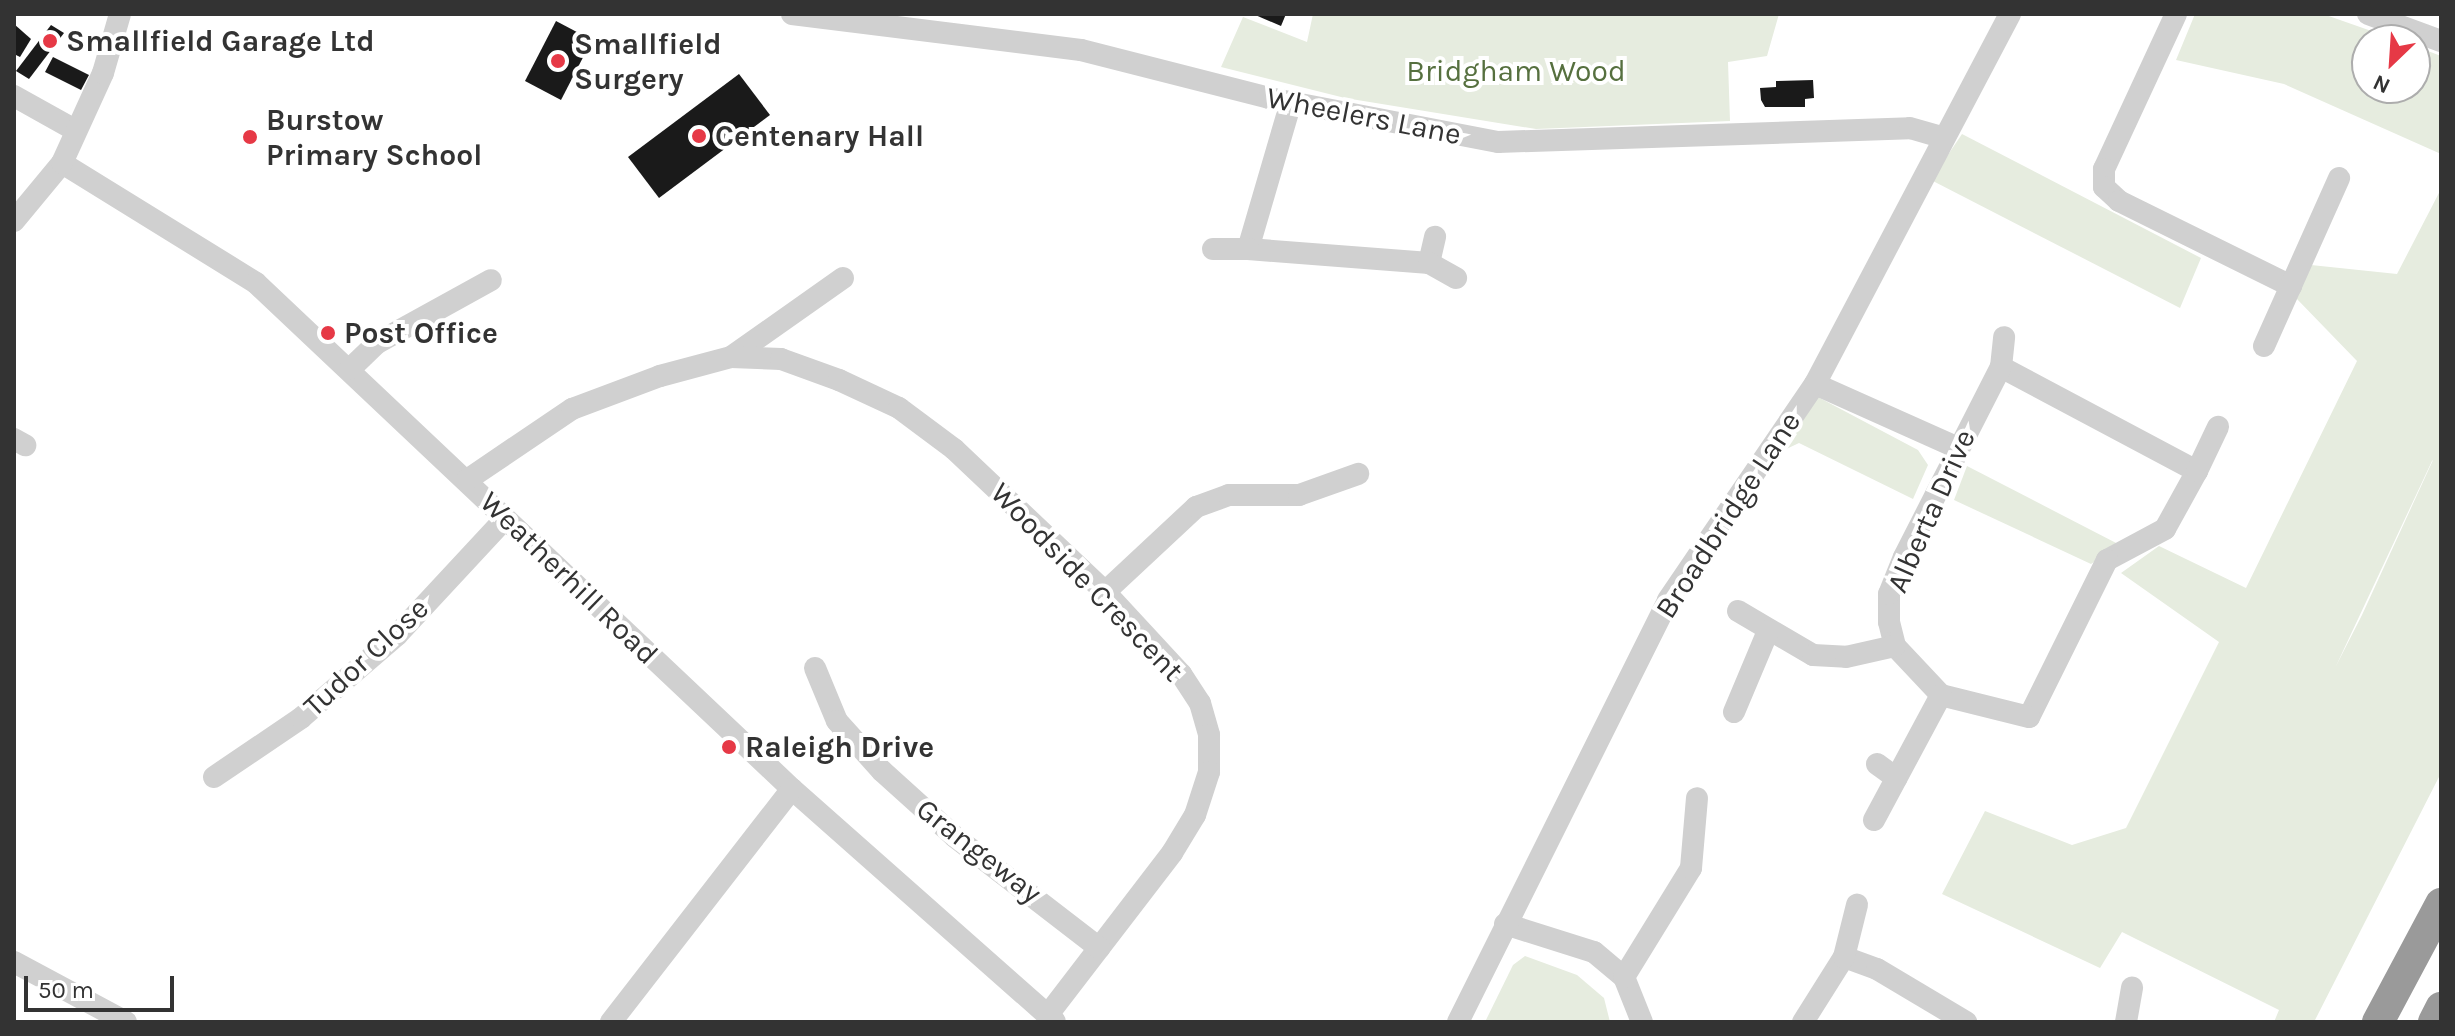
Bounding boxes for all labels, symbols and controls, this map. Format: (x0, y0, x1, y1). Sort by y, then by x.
place label: Smallfield Garage Ltd (66, 23, 375, 59)
north arrow (2351, 24, 2431, 104)
place label: Smallfield Surgery (574, 26, 722, 96)
marker: Smallfield Garage Ltd (41, 32, 59, 50)
marker: Smallfield Surgery (549, 52, 567, 70)
park label: Bridgham Wood (1406, 53, 1626, 89)
text: N (2369, 69, 2394, 99)
street label: Wheelers Lane (1264, 80, 1464, 152)
place label: Burstow Primary School (266, 102, 482, 172)
place label: Centenary Hall (715, 118, 924, 154)
marker: Centenary Hall (690, 127, 708, 145)
marker: Burstow Primary School (241, 128, 259, 146)
place label: Post Office (344, 315, 498, 351)
marker: Post Office (319, 324, 337, 342)
street label: Broadbridge Lane (1648, 405, 1808, 625)
street label: Alberta Drive (1879, 424, 1983, 598)
street label: Woodside Crescent (983, 475, 1191, 689)
street label: Weatherhill Road (473, 484, 665, 672)
street label: Tudor Close (296, 590, 436, 724)
place label: Raleigh Drive (745, 729, 934, 765)
marker: Raleigh Drive (720, 738, 738, 756)
street label: Grangeway (909, 791, 1049, 911)
scale bar (28, 960, 178, 1010)
text: 50 m (38, 976, 94, 1004)

